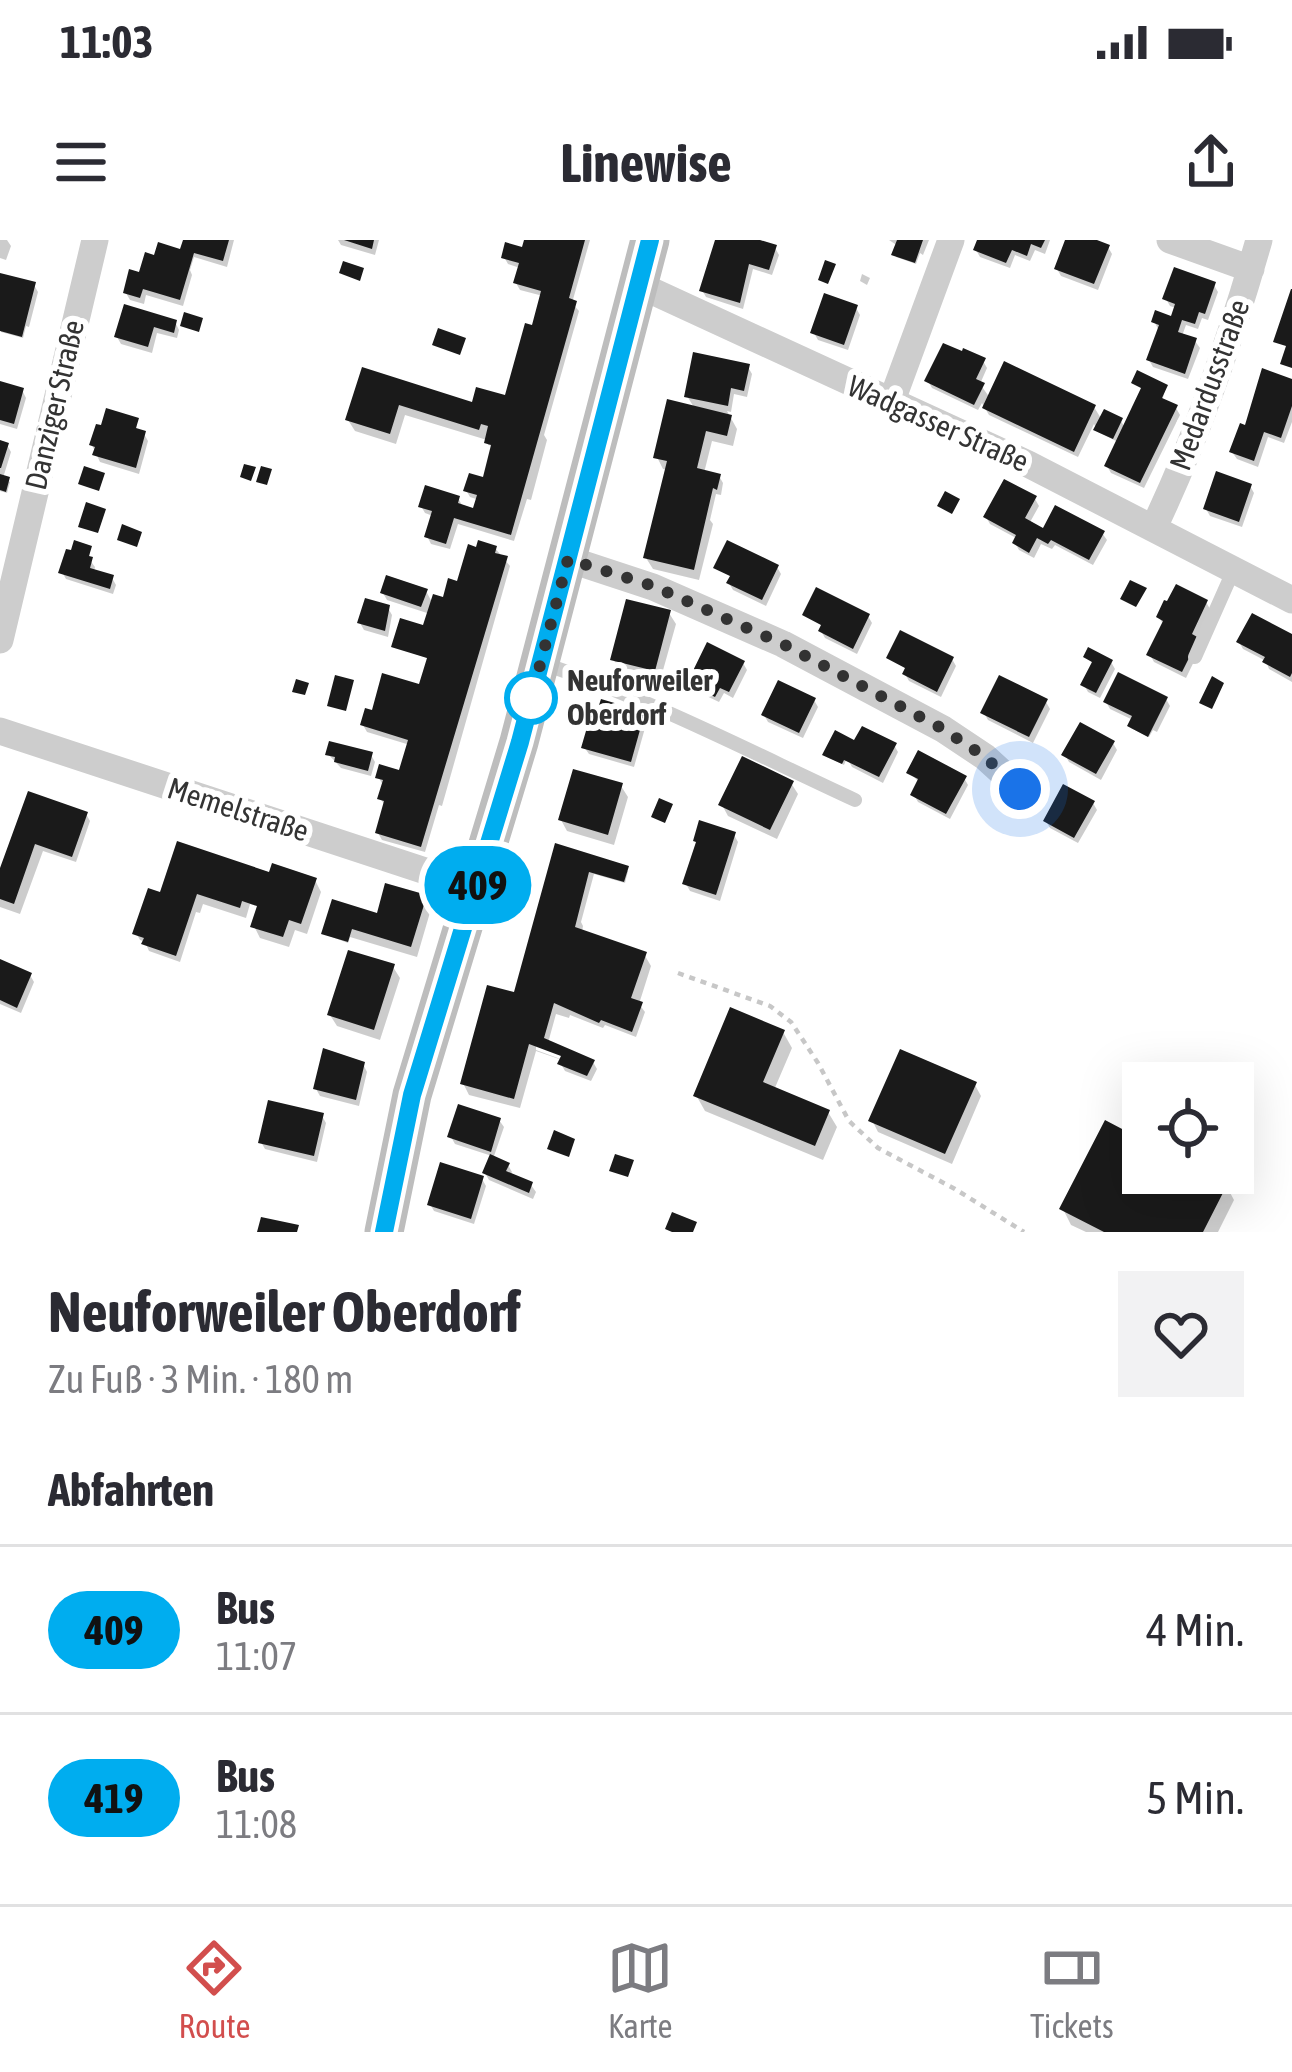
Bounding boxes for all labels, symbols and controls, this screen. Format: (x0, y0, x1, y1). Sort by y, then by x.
text: 11:03 (60, 16, 154, 68)
icon: menu (48, 129, 114, 195)
icon: share (1178, 129, 1244, 195)
text: Linewise (560, 132, 732, 193)
street label: Medardusstraße (1162, 295, 1256, 475)
street label: Danziger Straße (18, 317, 90, 493)
street label: Wadgasser Straße (843, 368, 1034, 478)
place label: Neuforweiler Oberdorf (567, 663, 713, 731)
marker: Neuforweiler Oberdorf (506, 673, 556, 723)
your location (990, 759, 1050, 819)
street label: Memelstraße (164, 770, 313, 848)
line badge: 409 (409, 846, 547, 924)
text: 409 (448, 861, 508, 909)
map controls (1122, 1062, 1254, 1194)
button: locate (1122, 1062, 1254, 1194)
button: heart (1118, 1271, 1244, 1397)
text: Neuforweiler Oberdorf (48, 1279, 521, 1344)
text: Zu Fuß · 3 Min. · 180 m (48, 1357, 353, 1401)
text: Abfahrten (48, 1464, 214, 1516)
text: Bus (216, 1582, 275, 1634)
text: 4 Min. (1146, 1604, 1244, 1656)
text: 409 (84, 1606, 144, 1654)
text: 11:07 (216, 1634, 297, 1678)
text: Bus (216, 1750, 275, 1802)
text: 5 Min. (1146, 1772, 1244, 1824)
text: 419 (84, 1774, 144, 1822)
text: 11:08 (216, 1802, 297, 1846)
tab: Route (178, 1935, 250, 2045)
tab: Karte (607, 1935, 673, 2045)
tab: Tickets (1030, 1935, 1114, 2045)

